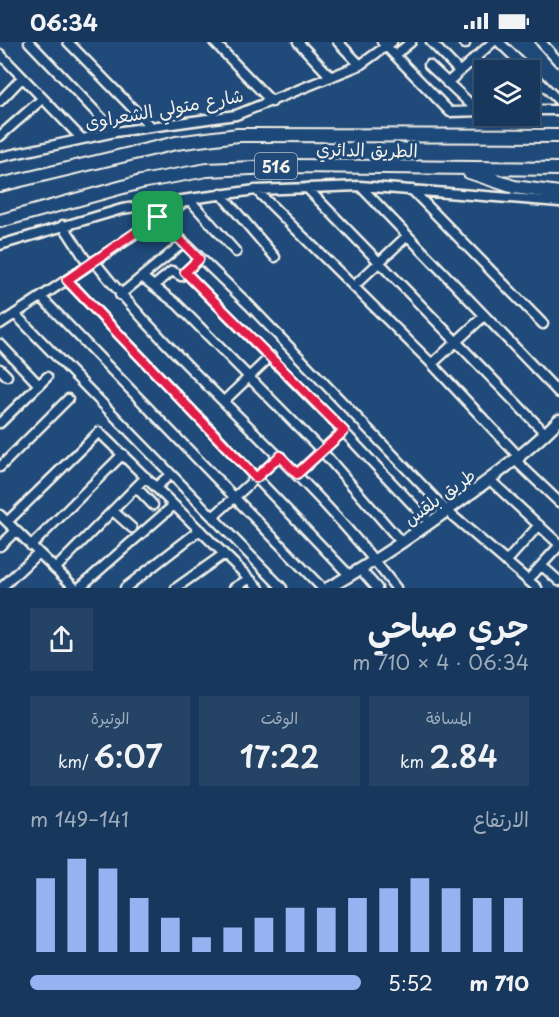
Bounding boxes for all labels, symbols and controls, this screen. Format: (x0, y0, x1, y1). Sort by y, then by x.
text: 06:34 (30, 5, 98, 38)
map controls (474, 60, 540, 126)
button: layers (474, 60, 540, 126)
street label: شارع متولي الشعراوى (83, 81, 246, 139)
street label: الطريق الدائري (316, 135, 418, 164)
road number: 516 (255, 153, 297, 179)
pin (132, 191, 183, 242)
icon: arrive (141, 200, 174, 233)
street label: طريق بلقس (397, 461, 481, 531)
text: جري صباحي (367, 599, 529, 649)
button: share (30, 608, 93, 671)
text: 06:34 · 4 × 710 m (352, 647, 529, 677)
text: الوتيرة (91, 705, 129, 729)
text: الوقت (261, 705, 298, 729)
text: المسافة (426, 705, 472, 729)
text: 6:07 (94, 733, 162, 778)
text: 17:22 (240, 733, 319, 778)
text: 2.84 (429, 733, 498, 778)
text: /km (58, 749, 94, 773)
text: km (400, 749, 429, 773)
text: 141–149 m (30, 804, 129, 834)
text: الارتفاع (473, 804, 529, 834)
text: 5:52 (388, 968, 433, 998)
text: 710 m (470, 968, 529, 998)

